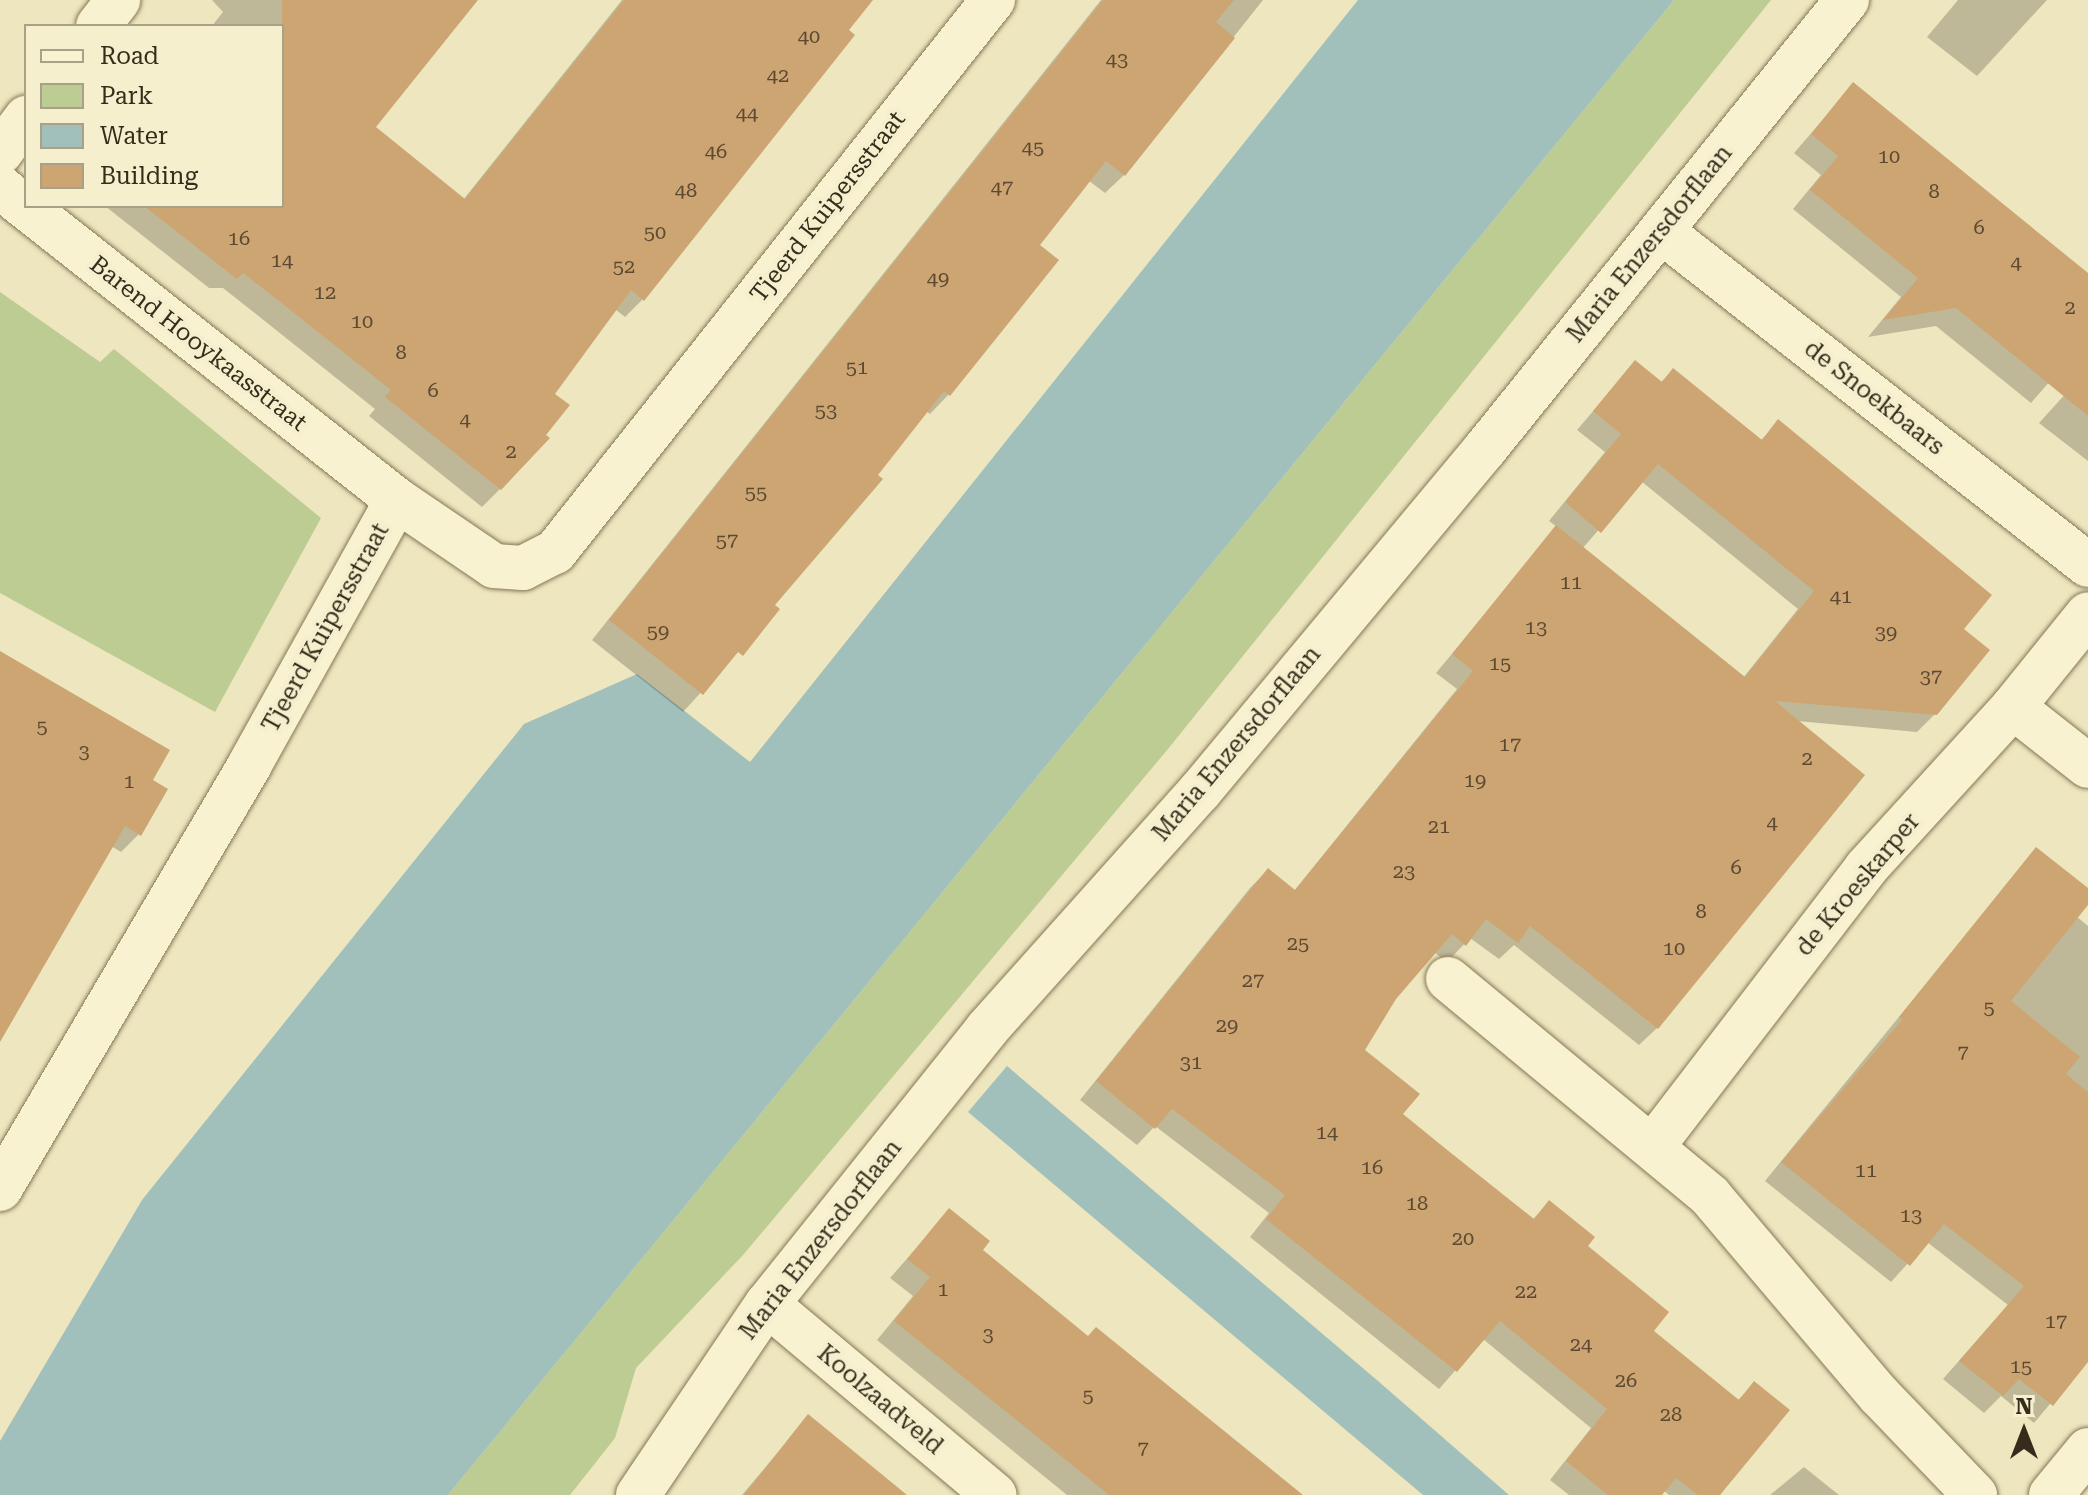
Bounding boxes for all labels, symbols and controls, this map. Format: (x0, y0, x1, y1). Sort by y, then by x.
legend (24, 24, 284, 208)
house number: 40 (798, 24, 820, 48)
text: Road (100, 42, 159, 70)
house number: 43 (1106, 47, 1128, 71)
house number: 42 (767, 63, 789, 87)
text: Park (100, 82, 153, 110)
house number: 44 (736, 101, 758, 125)
street label: Tjeerd Kuipersstraat (744, 106, 912, 308)
text: Water (100, 122, 168, 150)
house number: 45 (1022, 135, 1044, 159)
house number: 46 (705, 139, 727, 163)
street label: Maria Enzersdorflaan (1561, 139, 1739, 349)
house number: 10 (1878, 144, 1900, 168)
text: Building (100, 162, 198, 190)
house number: 47 (991, 175, 1013, 199)
house number: 48 (675, 178, 697, 202)
house number: 8 (1928, 179, 1940, 203)
house number: 6 (1973, 215, 1985, 239)
house number: 50 (644, 220, 666, 244)
house number: 16 (228, 226, 250, 250)
house number: 14 (271, 248, 293, 272)
street label: Barend Hooykaasstraat (84, 250, 312, 438)
house number: 4 (2010, 250, 2022, 274)
house number: 52 (613, 254, 635, 278)
house number: 49 (927, 266, 949, 290)
house number: 12 (314, 280, 336, 304)
house number: 2 (2064, 295, 2076, 319)
house number: 10 (351, 309, 373, 333)
street label: de Snoekbaars (1798, 334, 1950, 462)
house number: 8 (395, 340, 407, 364)
house number: 51 (846, 355, 868, 379)
house number: 6 (427, 378, 439, 402)
house number: 53 (815, 398, 837, 422)
house number: 4 (459, 407, 471, 431)
house number: 2 (505, 439, 517, 463)
house number: 55 (745, 480, 767, 504)
street label: Tjeerd Kuipersstraat (257, 518, 395, 738)
house number: 57 (716, 528, 738, 552)
house number: 11 (1560, 570, 1582, 594)
house number: 41 (1830, 584, 1852, 608)
house number: 13 (1525, 615, 1547, 639)
house number: 59 (647, 619, 669, 643)
house number: 39 (1875, 620, 1897, 644)
street label: Maria Enzersdorflaan (1147, 641, 1327, 847)
house number: 15 (1489, 651, 1511, 675)
house number: 37 (1920, 664, 1942, 688)
house number: 5 (36, 714, 48, 738)
house number: 17 (1499, 732, 1521, 756)
house number: 3 (78, 739, 90, 763)
house number: 2 (1801, 746, 1813, 770)
house number: 19 (1464, 768, 1486, 792)
house number: 1 (123, 769, 135, 793)
street label: de Kroeskarper (1790, 808, 1926, 962)
house number: 4 (1766, 810, 1778, 834)
house number: 21 (1428, 814, 1450, 838)
house number: 6 (1730, 855, 1742, 879)
house number: 23 (1393, 859, 1415, 883)
house number: 8 (1695, 899, 1707, 923)
house number: 25 (1287, 931, 1309, 955)
house number: 10 (1663, 936, 1685, 960)
house number: 27 (1242, 968, 1264, 992)
house number: 5 (1983, 995, 1995, 1019)
house number: 29 (1216, 1013, 1238, 1037)
house number: 7 (1957, 1040, 1969, 1064)
house number: 31 (1180, 1050, 1202, 1074)
house number: 14 (1316, 1120, 1338, 1144)
street label: Maria Enzersdorflaan (734, 1134, 908, 1346)
house number: 16 (1361, 1155, 1383, 1179)
house number: 11 (1855, 1158, 1877, 1182)
house number: 18 (1406, 1191, 1428, 1215)
house number: 13 (1900, 1203, 1922, 1227)
house number: 20 (1452, 1226, 1474, 1250)
house number: 1 (937, 1277, 949, 1301)
house number: 22 (1515, 1279, 1537, 1303)
house number: 17 (2045, 1309, 2067, 1333)
house number: 3 (982, 1322, 994, 1346)
house number: 24 (1570, 1332, 1592, 1356)
street label: Koolzaadveld (811, 1339, 949, 1461)
house number: 15 (2010, 1354, 2032, 1378)
house number: 26 (1615, 1368, 1637, 1392)
house number: 5 (1082, 1383, 1094, 1407)
north arrow (1984, 1391, 2064, 1471)
text: N (2016, 1394, 2032, 1419)
house number: 28 (1660, 1402, 1682, 1426)
house number: 7 (1137, 1436, 1149, 1460)

